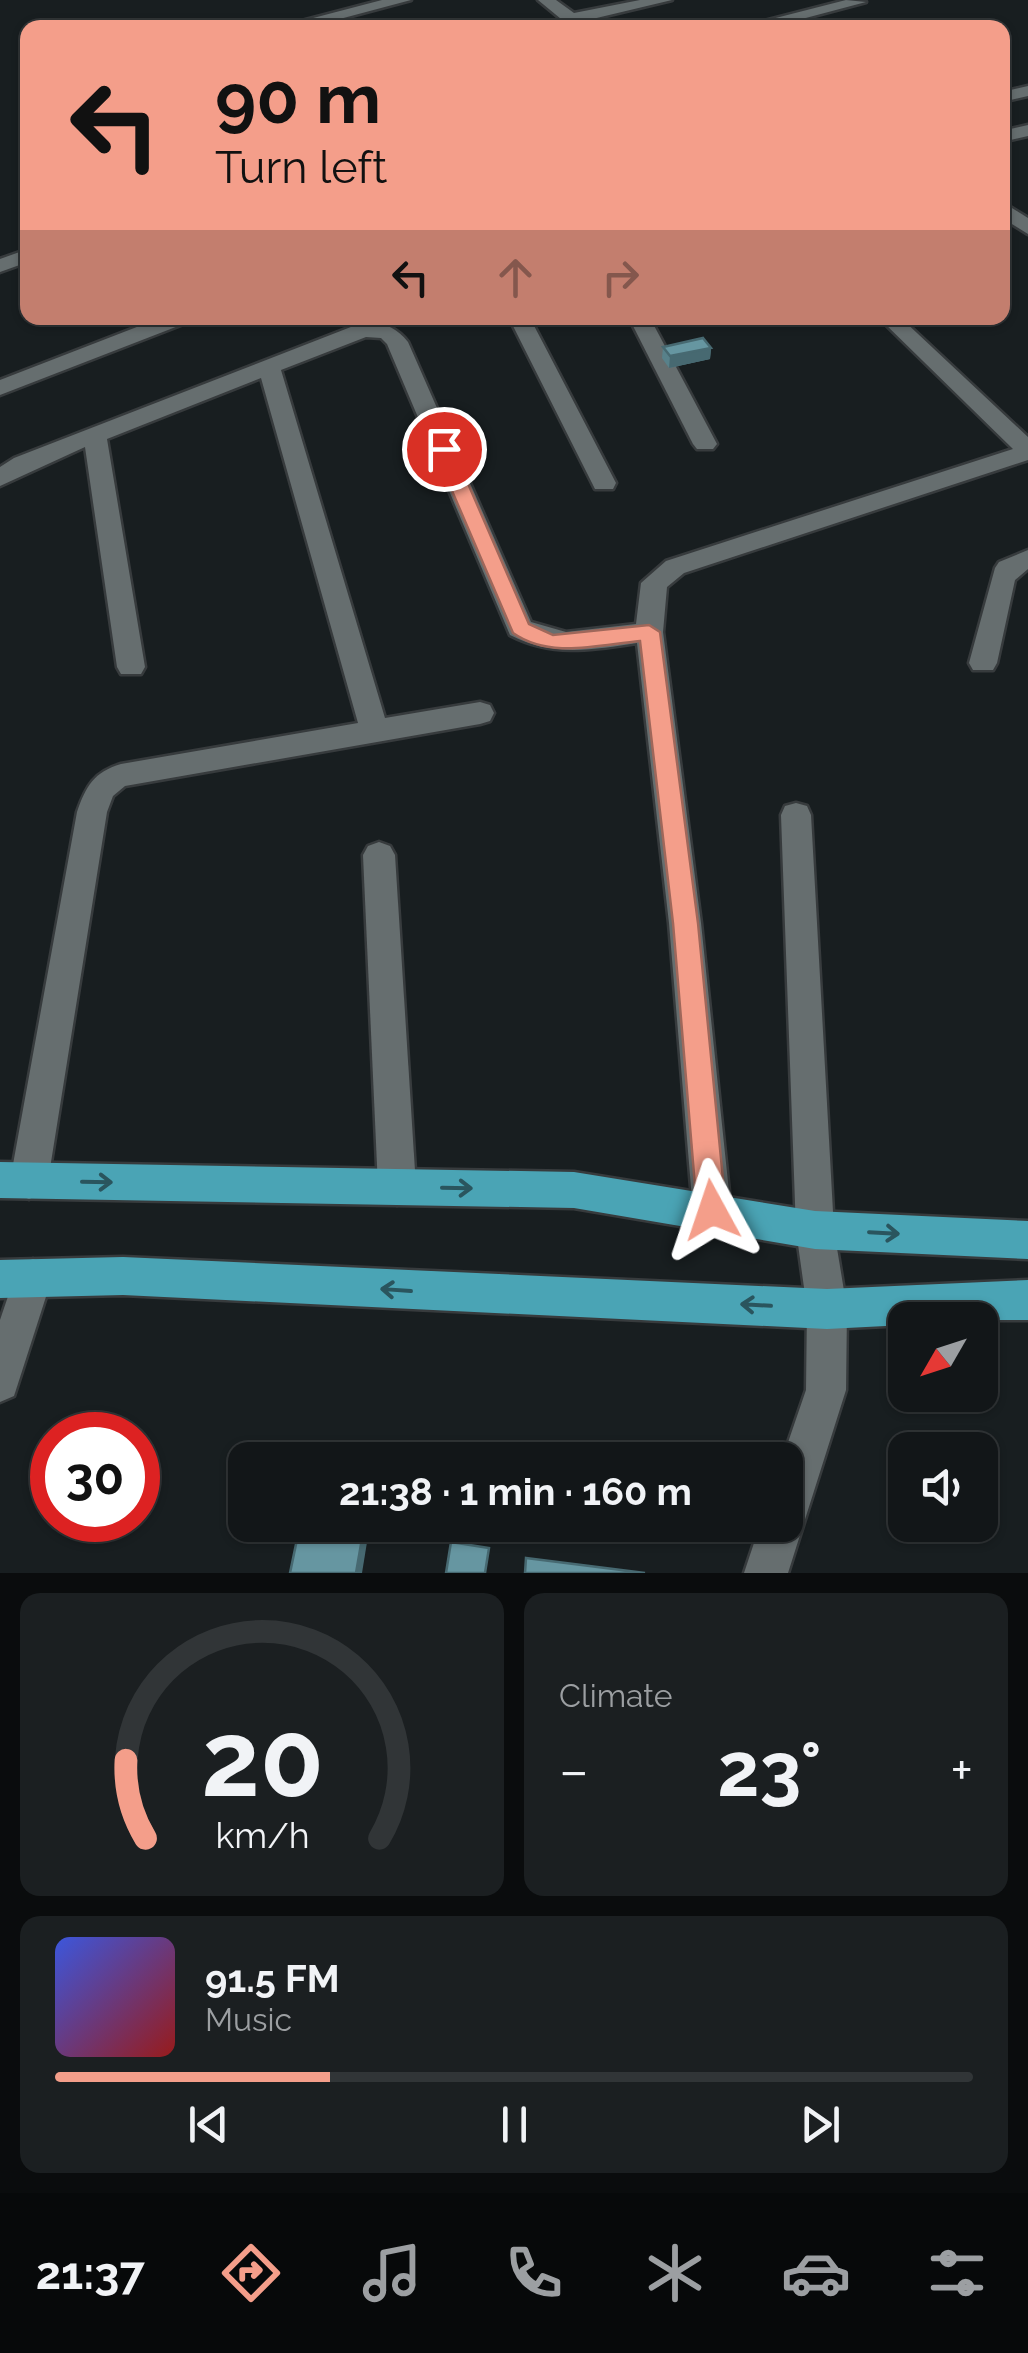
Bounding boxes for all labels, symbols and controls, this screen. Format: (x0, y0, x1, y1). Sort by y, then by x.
text: 90 m (215, 57, 381, 139)
icon: left (50, 60, 180, 190)
text: Turn left (215, 141, 387, 194)
icon: left (383, 250, 438, 305)
icon: ahead (488, 250, 543, 305)
icon: right (593, 250, 648, 305)
pin (402, 407, 487, 492)
icon: arrive (417, 422, 472, 477)
position arrow (660, 1158, 764, 1262)
one-way arrow (81, 1172, 113, 1191)
one-way arrow (440, 1178, 473, 1198)
one-way arrow (868, 1224, 900, 1243)
one-way arrow (381, 1280, 413, 1299)
one-way arrow (740, 1295, 772, 1314)
north arrow (888, 1302, 998, 1412)
map controls (888, 1302, 998, 1542)
speed limit sign: 30 (30, 1412, 160, 1542)
button: sound (888, 1432, 998, 1542)
text: 21:38 · 1 min · 160 m (339, 1469, 692, 1514)
text: Climate (559, 1677, 673, 1714)
text: 20 (201, 1698, 323, 1820)
text: 23° (717, 1725, 822, 1814)
text: − (559, 1738, 589, 1803)
text: + (950, 1738, 973, 1803)
text: km/h (215, 1814, 309, 1856)
text: 91.5 FM (205, 1956, 340, 2001)
text: Music (205, 2001, 292, 2038)
icon: previous (181, 2097, 236, 2152)
icon: pause (487, 2097, 542, 2152)
icon: next (793, 2097, 848, 2152)
icon: directions (216, 2238, 286, 2308)
icon: music (357, 2238, 427, 2308)
icon: phone (499, 2238, 569, 2308)
icon: climate (640, 2238, 710, 2308)
icon: car (781, 2238, 851, 2308)
icon: filters (922, 2238, 992, 2308)
text: 21:37 (36, 2247, 145, 2300)

